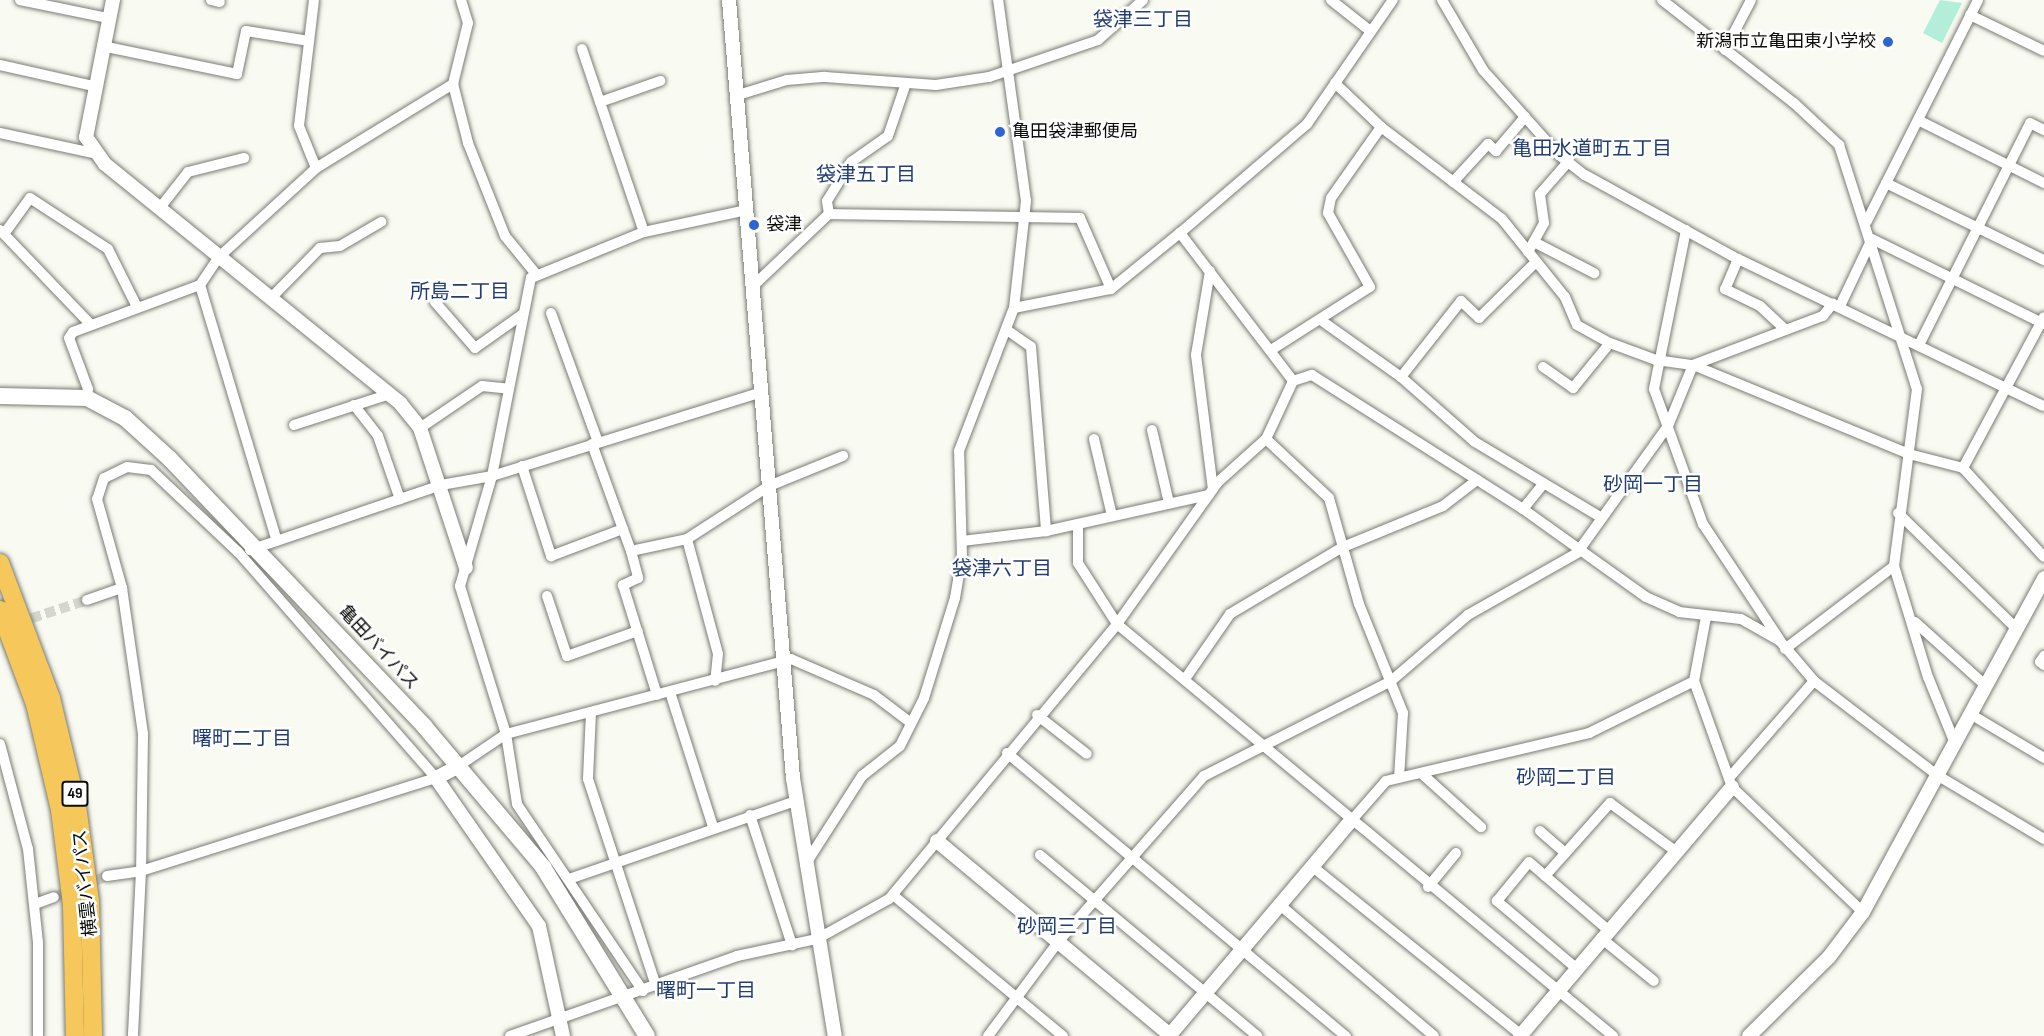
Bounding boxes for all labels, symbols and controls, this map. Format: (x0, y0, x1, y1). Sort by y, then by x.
district label: 袋津三丁目 (1093, 8, 1193, 32)
place label: 新潟市立亀田東小学校 (1696, 31, 1876, 53)
marker: 新潟市立亀田東小学校 (1881, 35, 1895, 49)
place label: 亀田袋津郵便局 (1012, 121, 1138, 143)
marker: 亀田袋津郵便局 (993, 125, 1007, 139)
district label: 亀田水道町五丁目 (1512, 137, 1672, 161)
district label: 袋津五丁目 (816, 163, 916, 187)
place label: 袋津 (766, 214, 802, 236)
marker: 袋津 (747, 218, 761, 232)
district label: 所島二丁目 (410, 280, 510, 304)
district label: 砂岡一丁目 (1603, 473, 1703, 497)
district label: 袋津六丁目 (952, 557, 1052, 581)
street label: 亀田バイパス (333, 601, 423, 695)
district label: 曙町二丁目 (192, 727, 292, 751)
district label: 砂岡二丁目 (1516, 766, 1616, 790)
road number: 49 (60, 781, 90, 807)
street label: 横雲バイパス (70, 828, 102, 938)
district label: 砂岡三丁目 (1017, 915, 1117, 939)
district label: 曙町一丁目 (656, 979, 756, 1003)

